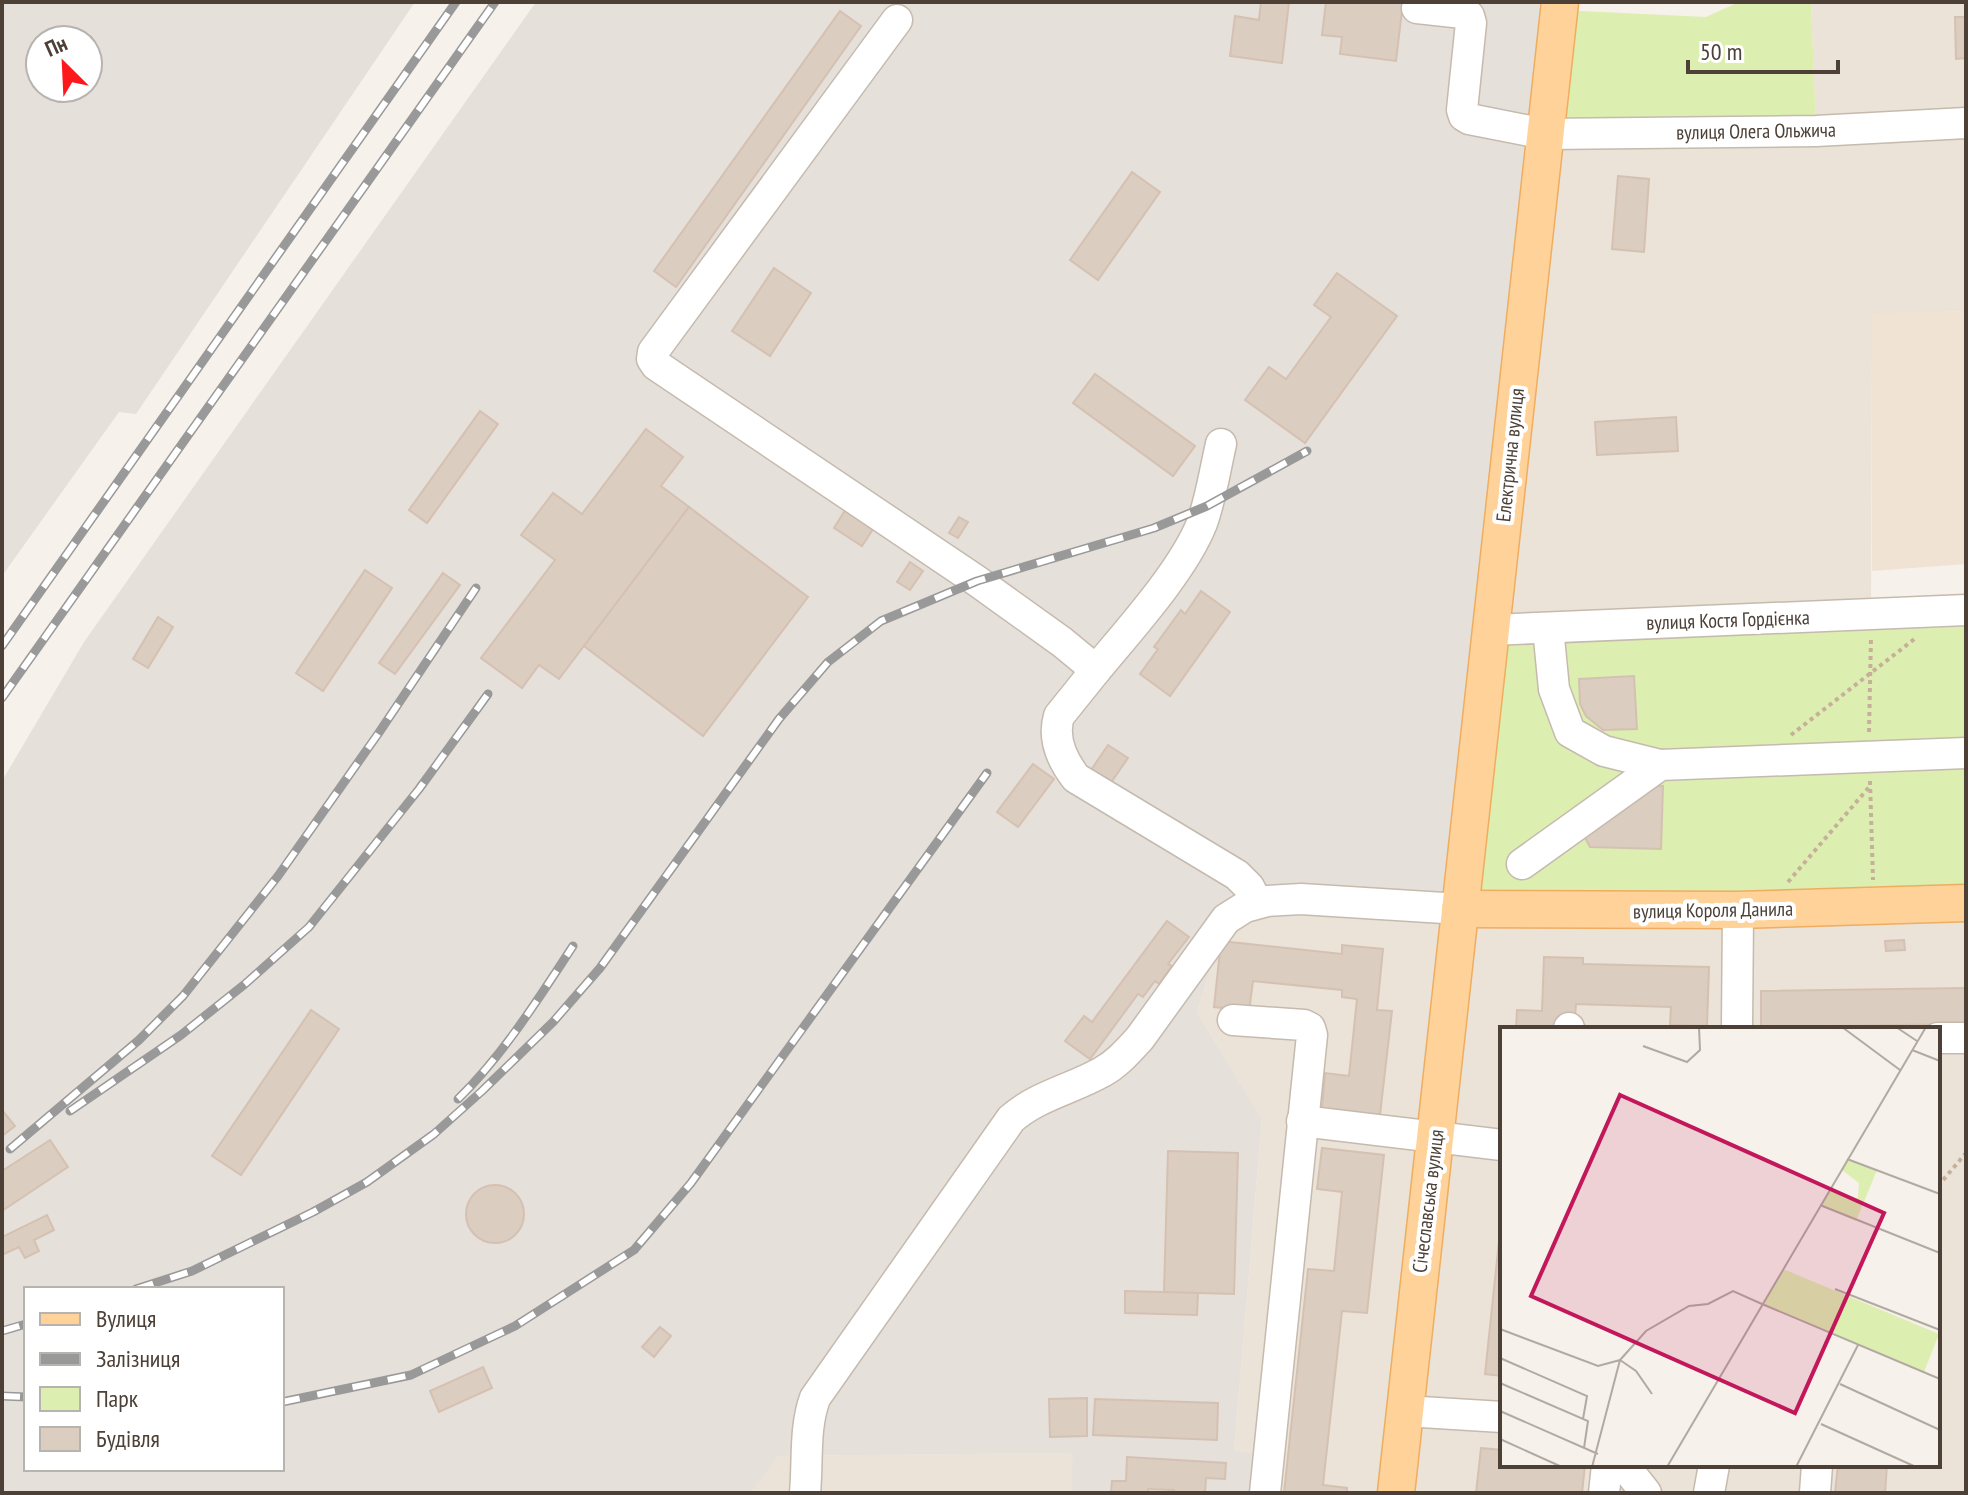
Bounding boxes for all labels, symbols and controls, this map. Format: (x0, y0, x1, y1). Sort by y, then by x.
north arrow (24, 24, 104, 104)
scale bar (1688, 24, 1838, 74)
text: Пн (40, 29, 71, 63)
text: 50 m (1700, 36, 1742, 67)
street label: вулиця Олега Ольжича (1676, 117, 1836, 145)
street label: Електрична вулиця (1490, 387, 1530, 523)
street label: вулиця Костя Гордієнка (1646, 604, 1810, 636)
street label: вулиця Короля Данила (1633, 896, 1793, 924)
inset map (1500, 1027, 1940, 1467)
street label: Січеславська вулиця (1406, 1128, 1450, 1274)
legend (24, 1287, 284, 1471)
text: Вулиця (96, 1303, 156, 1334)
text: Залізниця (96, 1343, 180, 1374)
text: Парк (96, 1383, 139, 1414)
text: Будівля (96, 1423, 160, 1454)

